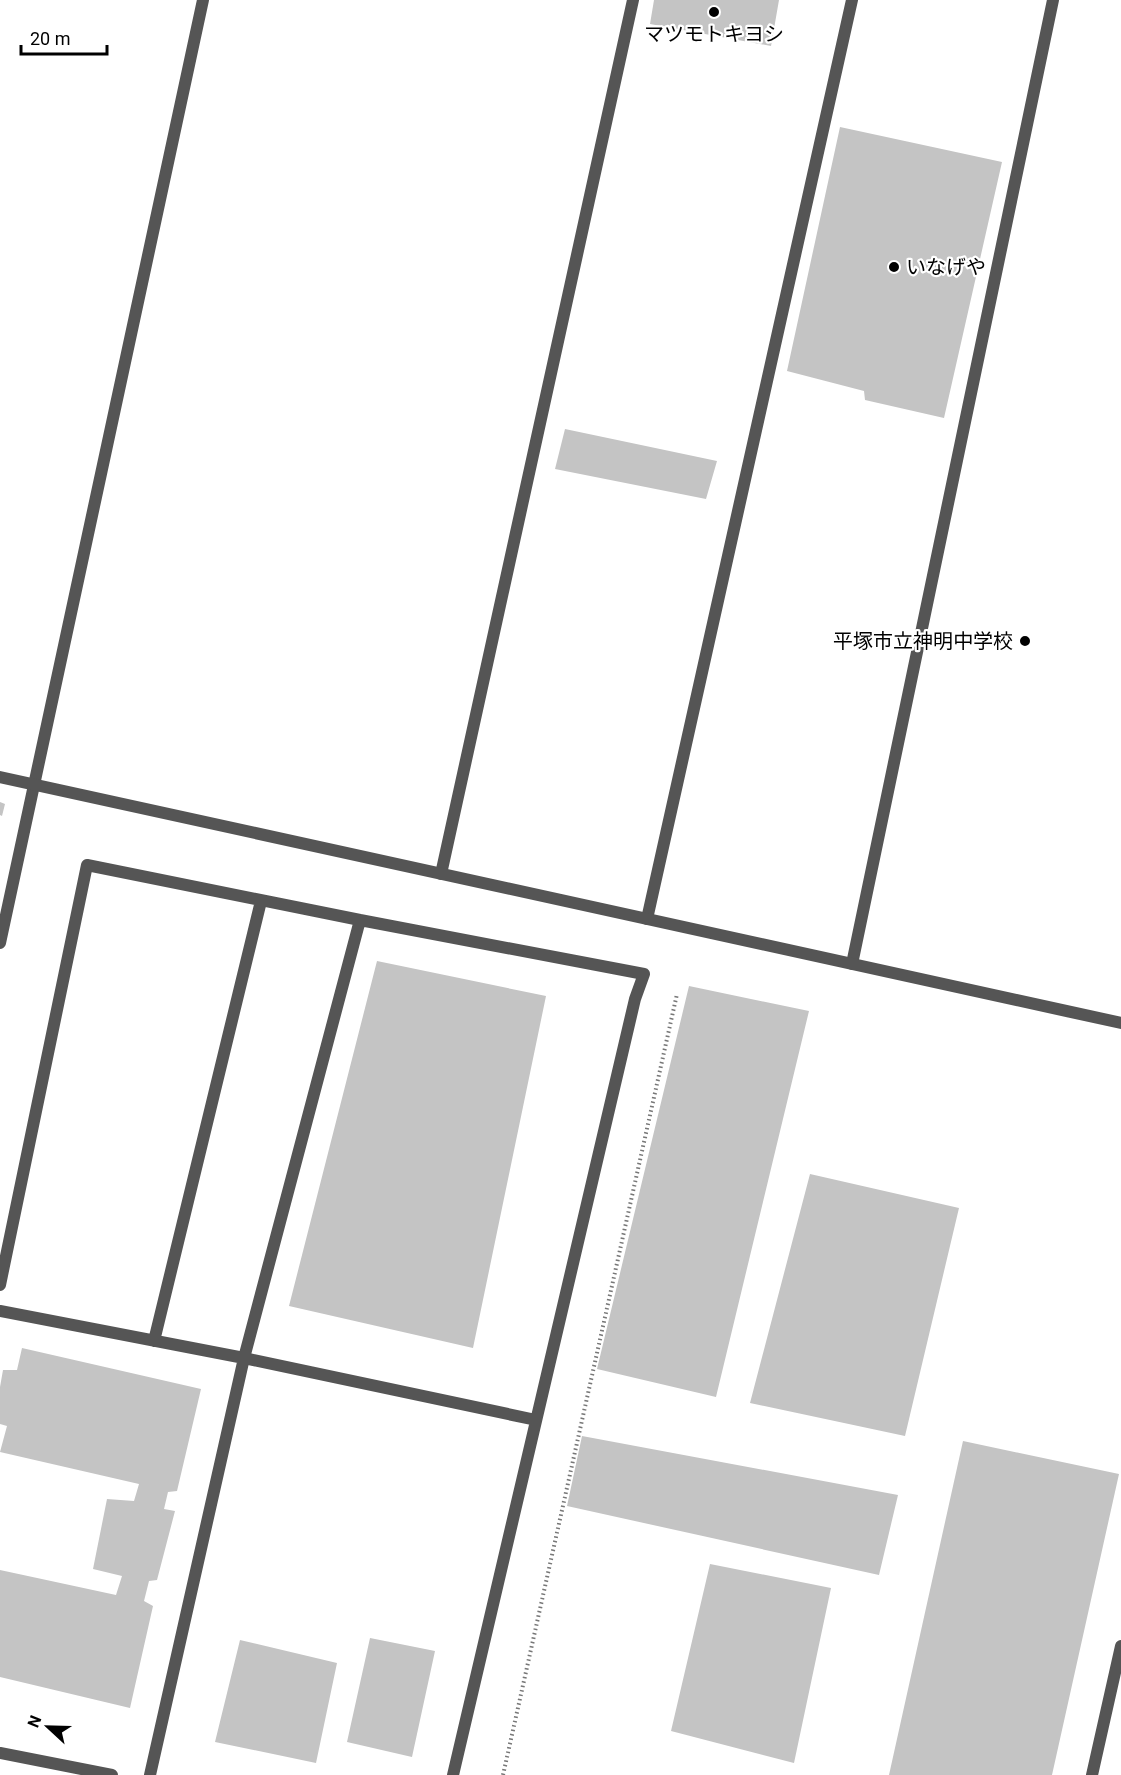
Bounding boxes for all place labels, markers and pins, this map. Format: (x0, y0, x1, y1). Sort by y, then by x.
marker: マツモトキヨシ (707, 5, 721, 19)
place label: マツモトキヨシ (644, 22, 784, 46)
place label: いなげや (906, 255, 986, 279)
marker: いなげや (887, 260, 901, 274)
place label: 平塚市立神明中学校 (833, 629, 1013, 653)
marker: 平塚市立神明中学校 (1018, 634, 1032, 648)

